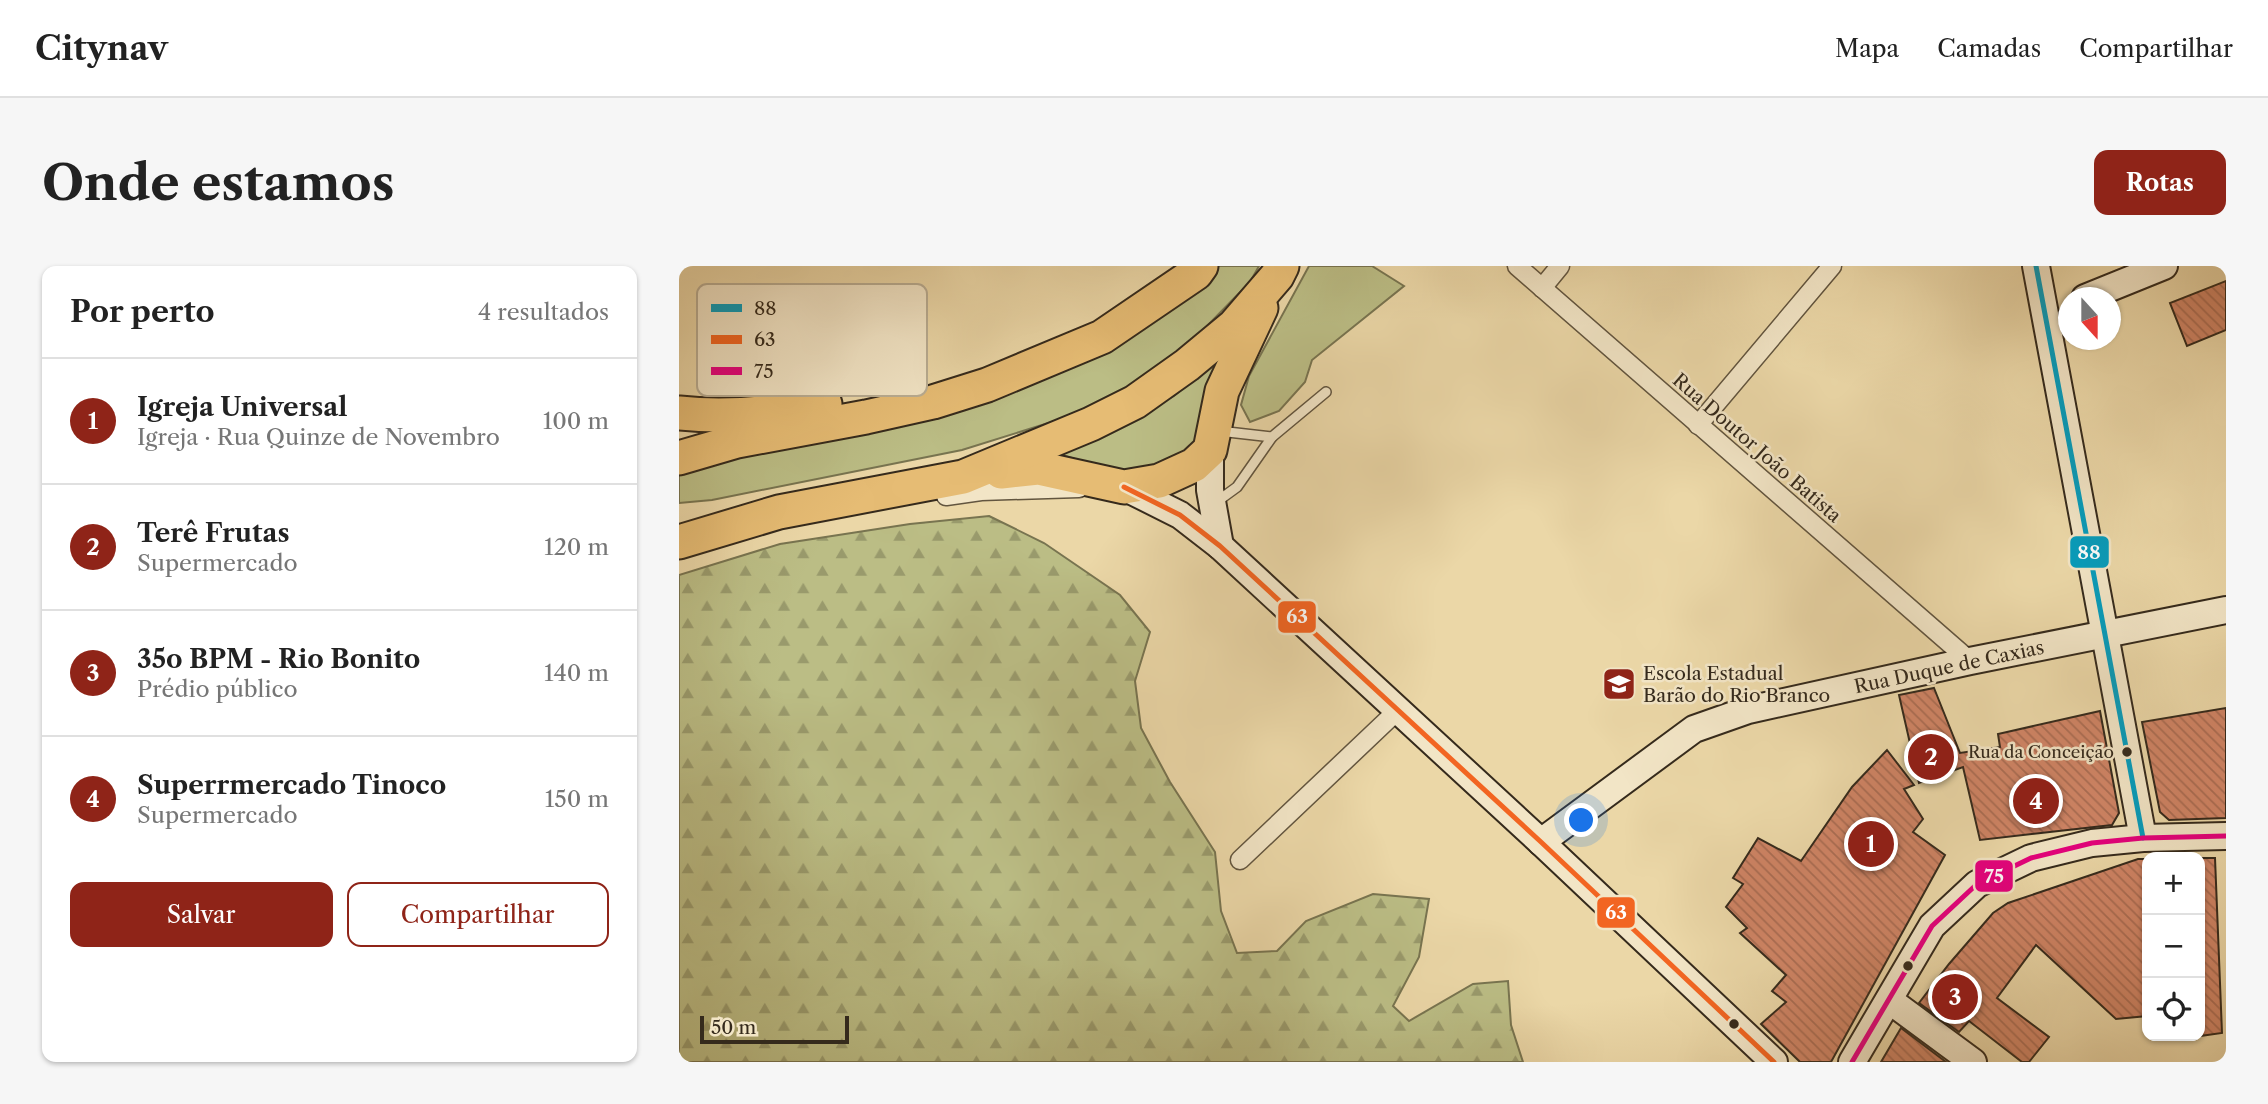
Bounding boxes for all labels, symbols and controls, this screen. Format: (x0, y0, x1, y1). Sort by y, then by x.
text: Citynav (35, 28, 168, 69)
text: Mapa (1835, 34, 1899, 63)
text: Camadas (1937, 34, 2041, 63)
text: Compartilhar (2079, 34, 2233, 63)
button: Rotas (2094, 150, 2226, 215)
text: Onde estamos (42, 152, 394, 213)
legend (697, 284, 927, 396)
north arrow (2058, 287, 2121, 350)
text: Por perto (70, 293, 215, 330)
text: 88 (754, 297, 777, 320)
text: 4 resultados (478, 298, 609, 326)
text: 63 (754, 328, 776, 351)
text: 75 (754, 360, 774, 383)
street label: Rua Doutor João Batista (1668, 369, 1846, 527)
text: Igreja Universal (137, 391, 348, 423)
text: 1 (88, 407, 98, 435)
text: 100 m (543, 407, 609, 435)
text: Igreja · Rua Quinze de Novembro (137, 423, 500, 451)
text: Terê Frutas (137, 517, 290, 549)
text: 2 (86, 533, 100, 561)
text: 120 m (544, 533, 609, 561)
line badge: 88 (2069, 535, 2110, 569)
text: 88 (2077, 541, 2101, 564)
text: Supermercado (137, 549, 298, 577)
line badge: 63 (1277, 600, 1317, 634)
text: 63 (1286, 605, 1308, 628)
street label: Rua Duque de Caxias (1852, 636, 2046, 698)
text: 35o BPM - Rio Bonito (137, 643, 420, 675)
text: 3 (87, 659, 100, 687)
text: 140 m (544, 659, 609, 687)
place label: Escola Estadual Barão do Rio Branco (1643, 662, 1830, 707)
school or university icon: Escola Estadual Barão do Rio Branco (1600, 665, 1638, 703)
text: Prédio público (137, 675, 298, 703)
pin: 2 (1908, 731, 1954, 783)
place label: Rua da Conceição (1968, 742, 2114, 762)
marker: Rua da Conceição (2120, 745, 2134, 759)
text: Superrmercado Tinoco (137, 769, 446, 801)
pin: 4 (2013, 775, 2059, 827)
text: 4 (86, 785, 100, 813)
text: 150 m (545, 785, 609, 813)
text: Supermercado (137, 801, 298, 829)
your location (1564, 803, 1598, 837)
pin: 1 (1848, 818, 1894, 870)
map controls (2142, 852, 2205, 1041)
button: + (2142, 852, 2205, 915)
line badge: 75 (1974, 859, 2014, 893)
text: 75 (1984, 865, 2004, 888)
button: Salvar (70, 882, 333, 947)
button: Compartilhar (347, 882, 609, 947)
line badge: 63 (1596, 896, 1636, 929)
text: 63 (1605, 901, 1627, 924)
button: − (2142, 915, 2205, 978)
unlabelled marker (1901, 959, 1915, 973)
pin: 3 (1932, 971, 1978, 1023)
button: locate (2142, 978, 2205, 1041)
scale bar (700, 1013, 849, 1045)
text: 50 m (711, 1016, 756, 1039)
unlabelled marker (1727, 1017, 1741, 1031)

